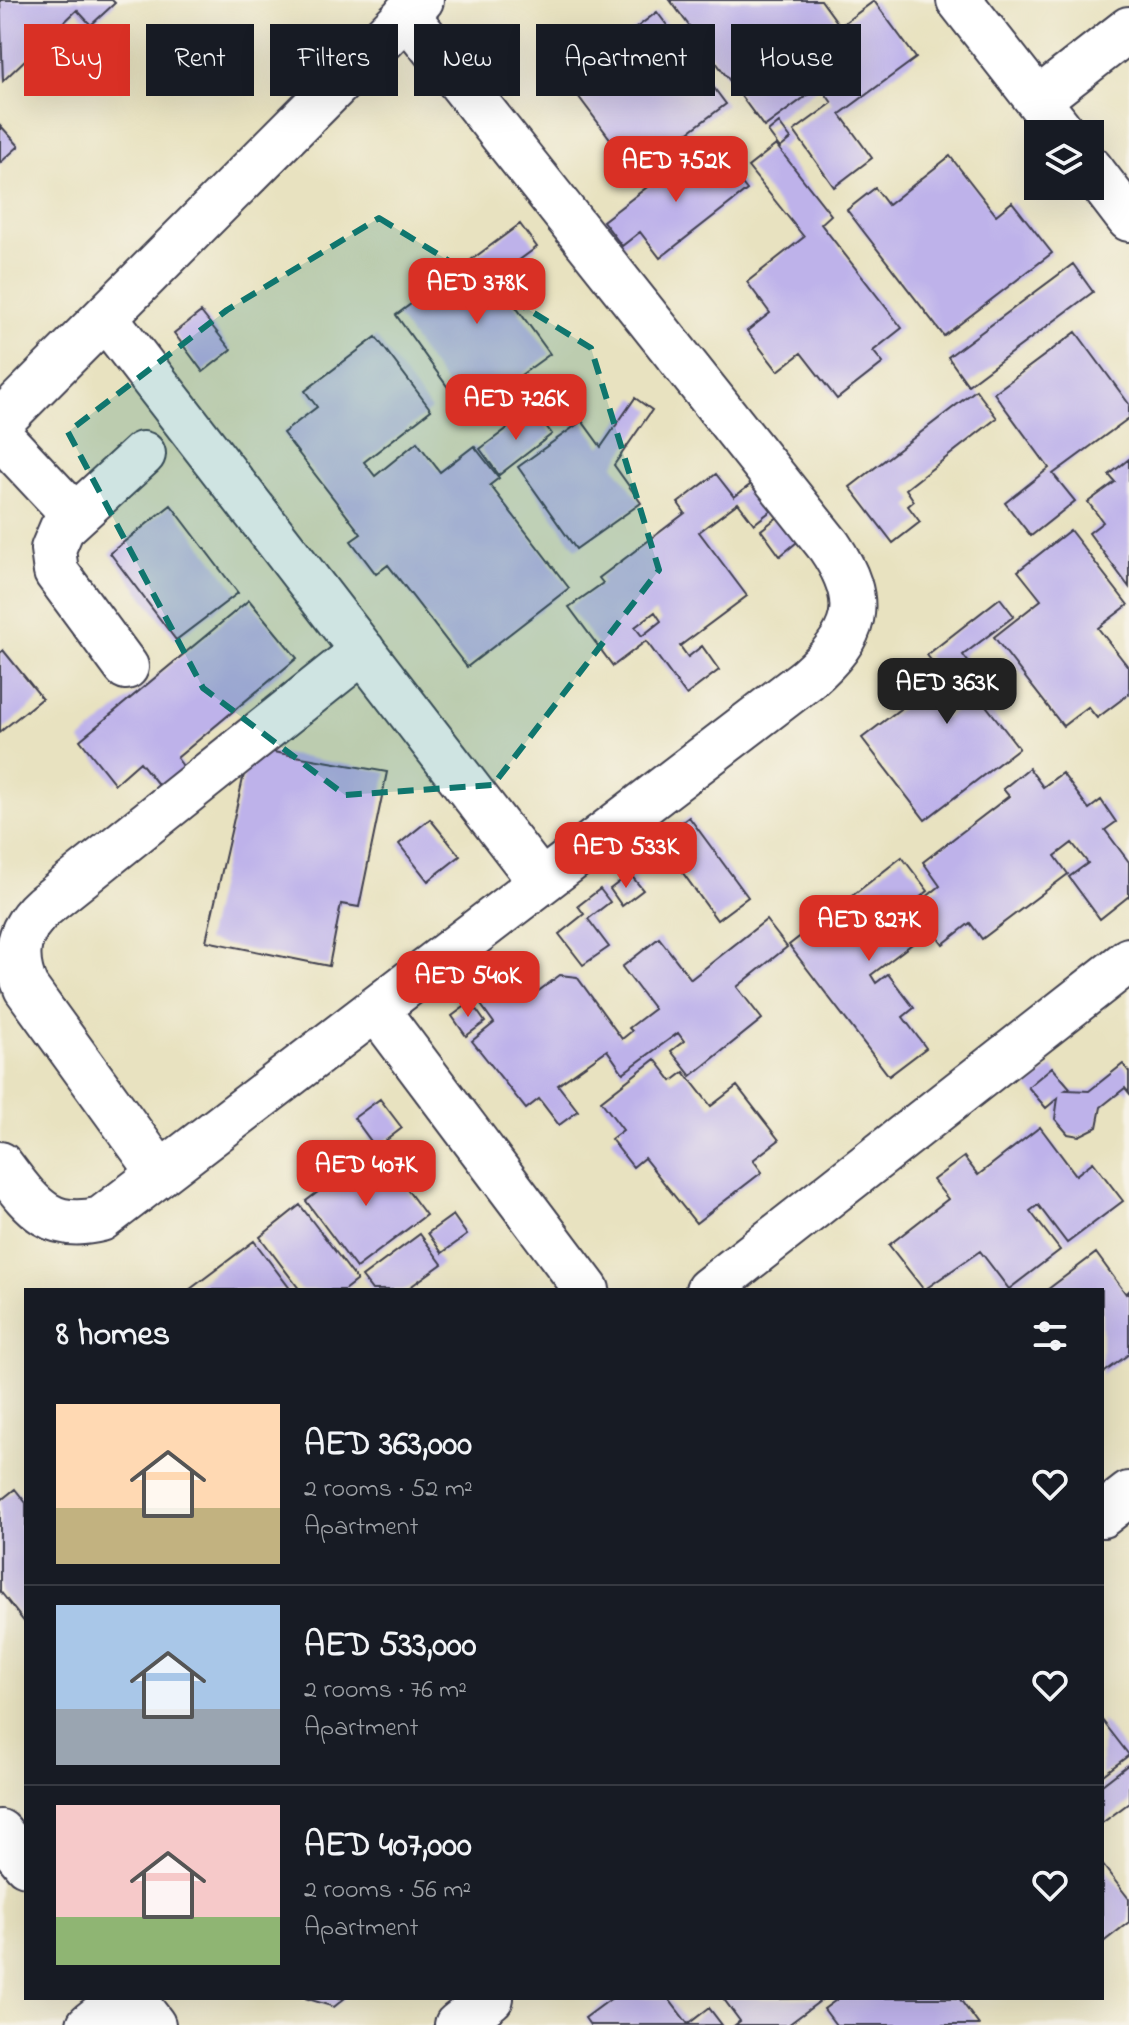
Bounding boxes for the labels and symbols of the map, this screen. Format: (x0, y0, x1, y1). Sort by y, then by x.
pin: AED 752K (593, 136, 759, 204)
pin: AED 378K (394, 258, 560, 326)
pin: AED 726K (433, 374, 599, 442)
pin: AED 363K (864, 658, 1030, 726)
pin: AED 533K (543, 822, 709, 890)
pin: AED 827K (786, 895, 952, 963)
pin: AED 540K (385, 951, 551, 1019)
pin: AED 407K (283, 1140, 449, 1208)

